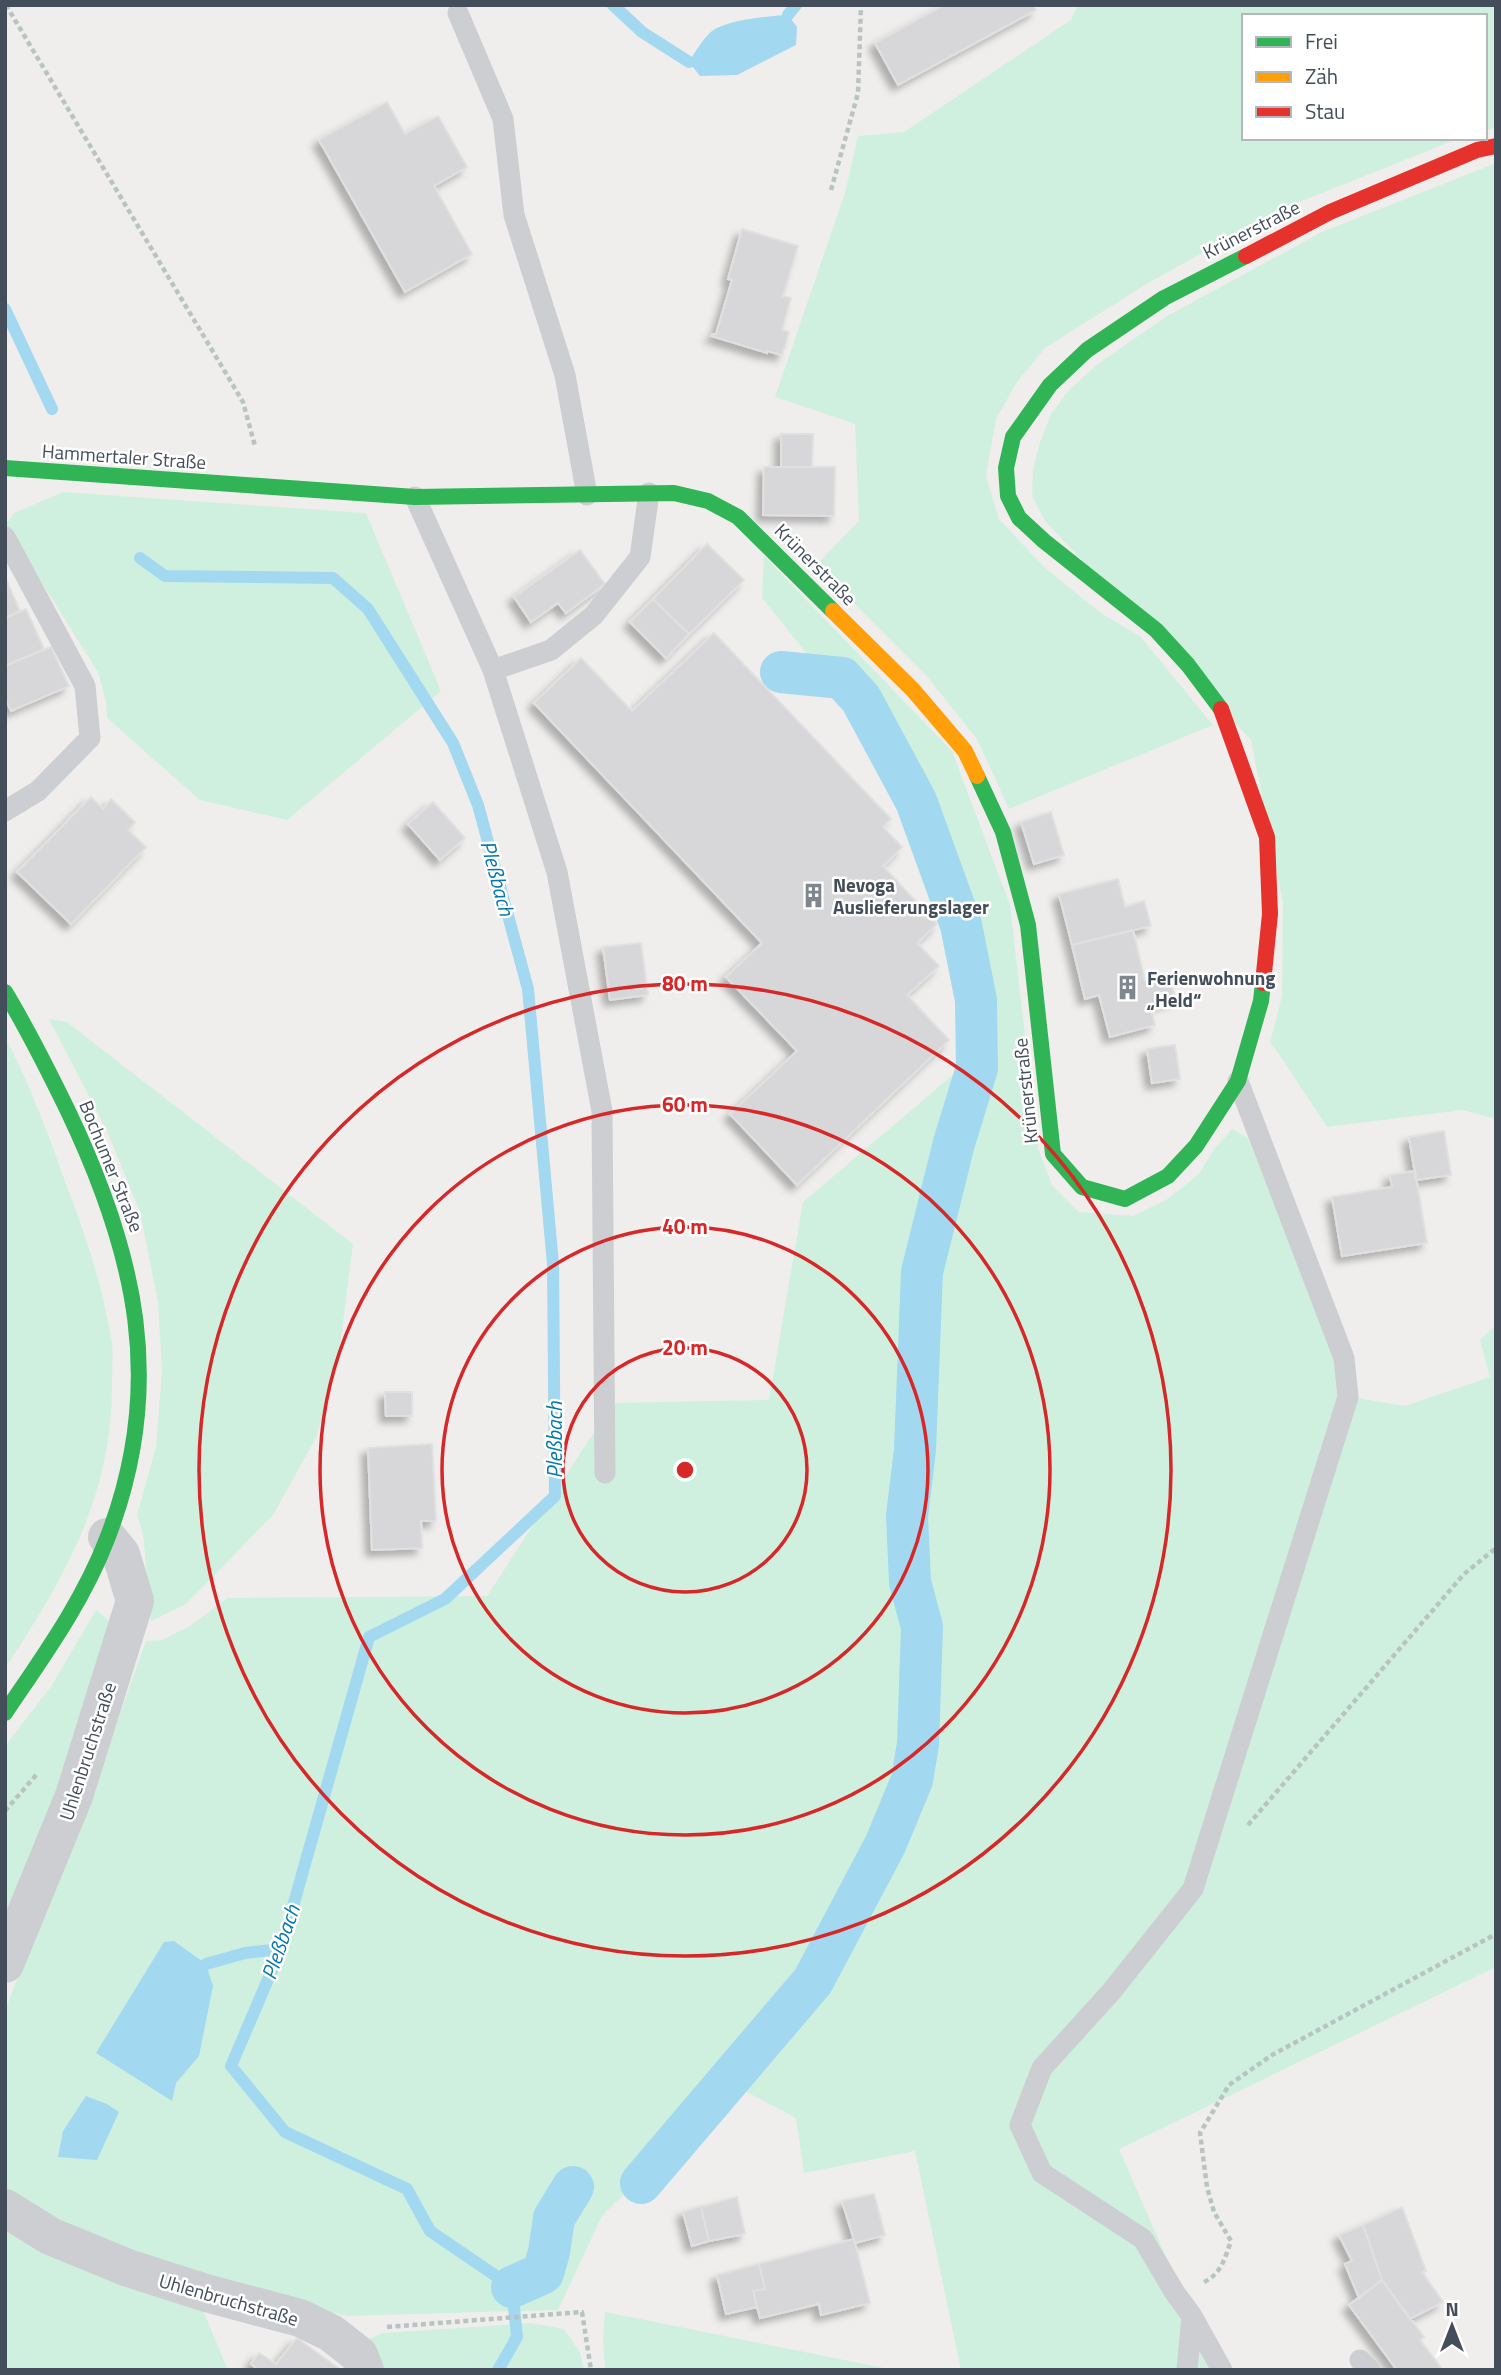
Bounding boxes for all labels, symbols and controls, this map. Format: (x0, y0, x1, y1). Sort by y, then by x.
legend (1242, 14, 1487, 140)
text: Frei (1305, 25, 1338, 57)
text: Zäh (1305, 60, 1338, 92)
text: Stau (1305, 95, 1345, 127)
street label: Krünerstraße (1197, 192, 1305, 266)
street label: Hammertaler Straße (41, 436, 207, 476)
street label: Krünerstraße (768, 516, 864, 612)
water label: Pleßbach (473, 837, 524, 920)
place label: Nevoga Auslieferungslager (833, 870, 989, 921)
building icon: Nevoga Auslieferungslager (799, 881, 827, 909)
place label: Ferienwohnung „Held“ (1146, 963, 1276, 1014)
text: 80 m (662, 967, 708, 999)
building icon: Ferienwohnung „Held“ (1113, 974, 1141, 1002)
street label: Krünerstraße (1005, 1037, 1045, 1145)
text: 60 m (662, 1088, 708, 1120)
street label: Bochumer Straße (72, 1096, 152, 1236)
text: 40 m (662, 1210, 708, 1242)
text: 20 m (662, 1331, 708, 1363)
water label: Pleßbach (538, 1401, 570, 1479)
centre of rings (673, 1458, 697, 1482)
street label: Uhlenbruchstraße (51, 1678, 123, 1824)
water label: Pleßbach (252, 1900, 308, 1984)
street label: Uhlenbruchstraße (156, 2265, 302, 2333)
north arrow (1417, 2291, 1487, 2361)
text: N (1445, 2294, 1459, 2323)

